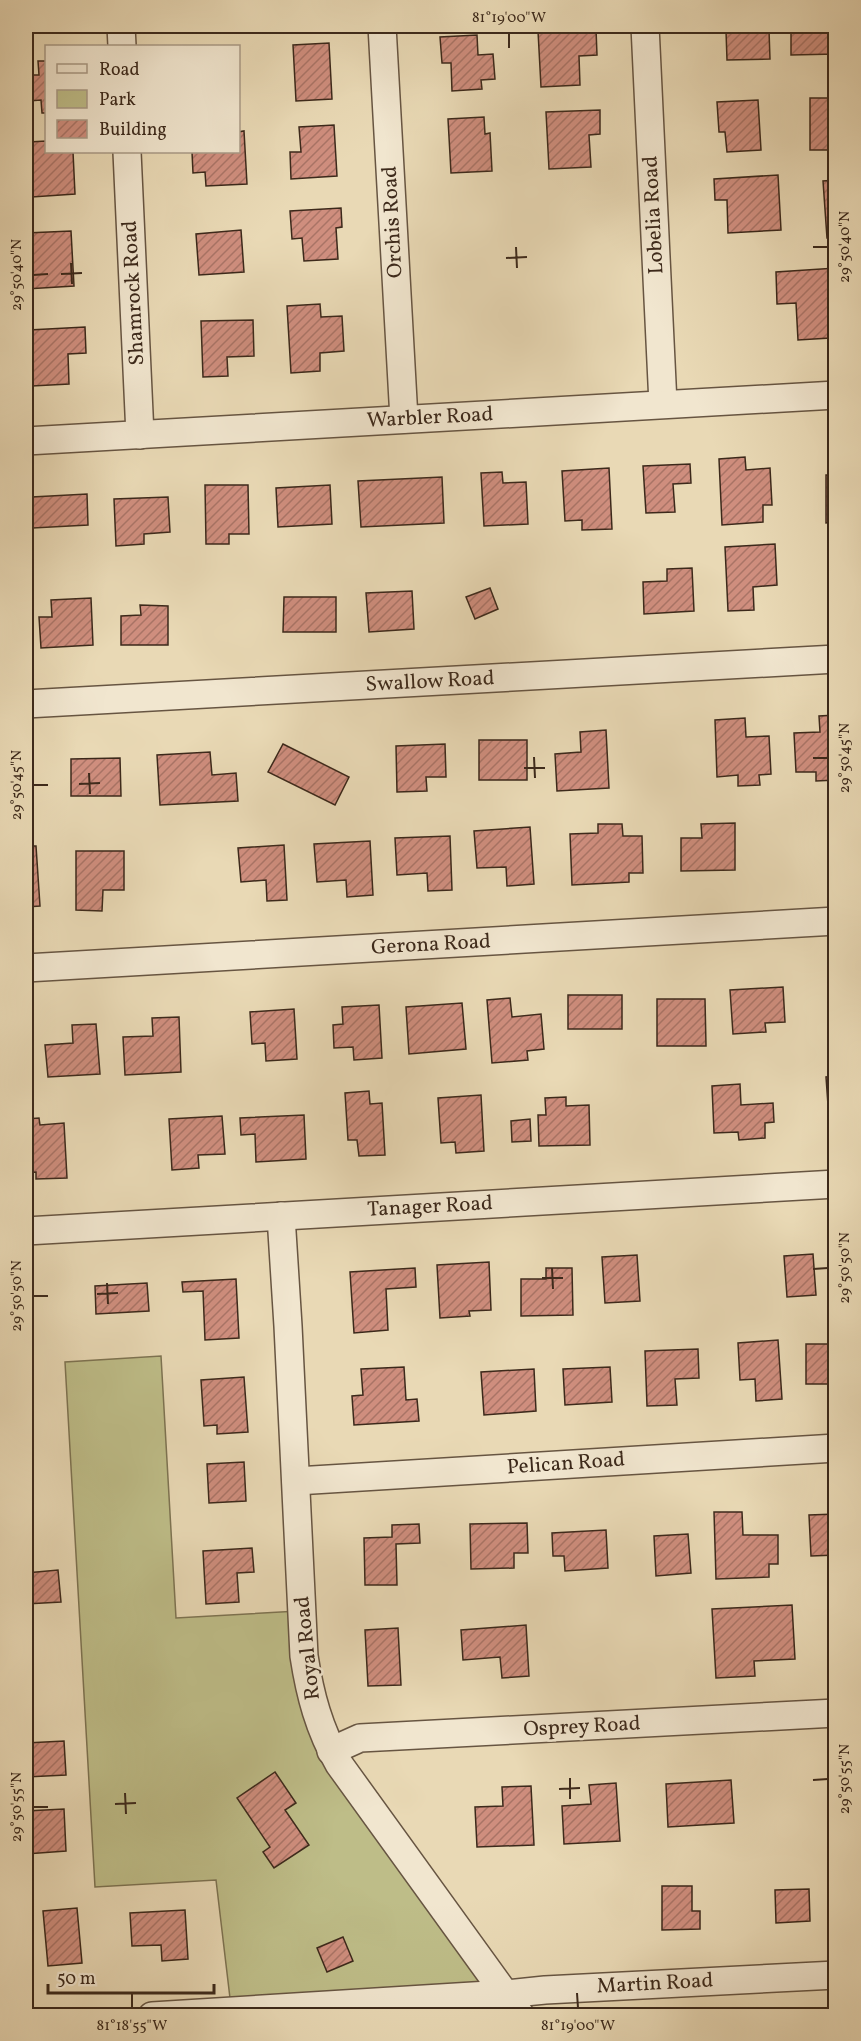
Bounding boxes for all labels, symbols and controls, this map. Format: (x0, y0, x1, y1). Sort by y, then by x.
text: 81°19'00"W (472, 8, 546, 29)
legend (45, 45, 240, 153)
text: Road (99, 58, 140, 83)
text: Park (99, 88, 136, 113)
text: Building (99, 118, 167, 143)
street label: Lobelia Road (636, 155, 672, 275)
street label: Orchis Road (376, 165, 410, 279)
text: 29°50'40"N (835, 211, 856, 283)
street label: Shamrock Road (116, 220, 152, 366)
text: 29°50'40"N (7, 239, 28, 311)
street label: Warbler Road (366, 400, 494, 436)
street label: Swallow Road (365, 664, 495, 700)
text: 29°50'45"N (835, 723, 856, 793)
text: 29°50'45"N (7, 750, 28, 820)
street label: Gerona Road (370, 927, 492, 963)
street label: Tanager Road (367, 1189, 493, 1225)
text: 29°50'50"N (835, 1232, 856, 1304)
text: 29°50'50"N (7, 1260, 28, 1332)
street label: Pelican Road (506, 1445, 626, 1483)
street label: Royal Road (288, 1594, 328, 1702)
street label: Osprey Road (523, 1709, 641, 1745)
text: 29°50'55"N (835, 1744, 856, 1814)
text: 29°50'55"N (7, 1772, 28, 1842)
scale bar (48, 1957, 214, 1995)
street label: Martin Road (596, 1966, 714, 2002)
text: 50 m (57, 1967, 96, 1992)
text: 81°18'55"W (97, 2016, 167, 2037)
text: 81°19'00"W (541, 2016, 615, 2037)

